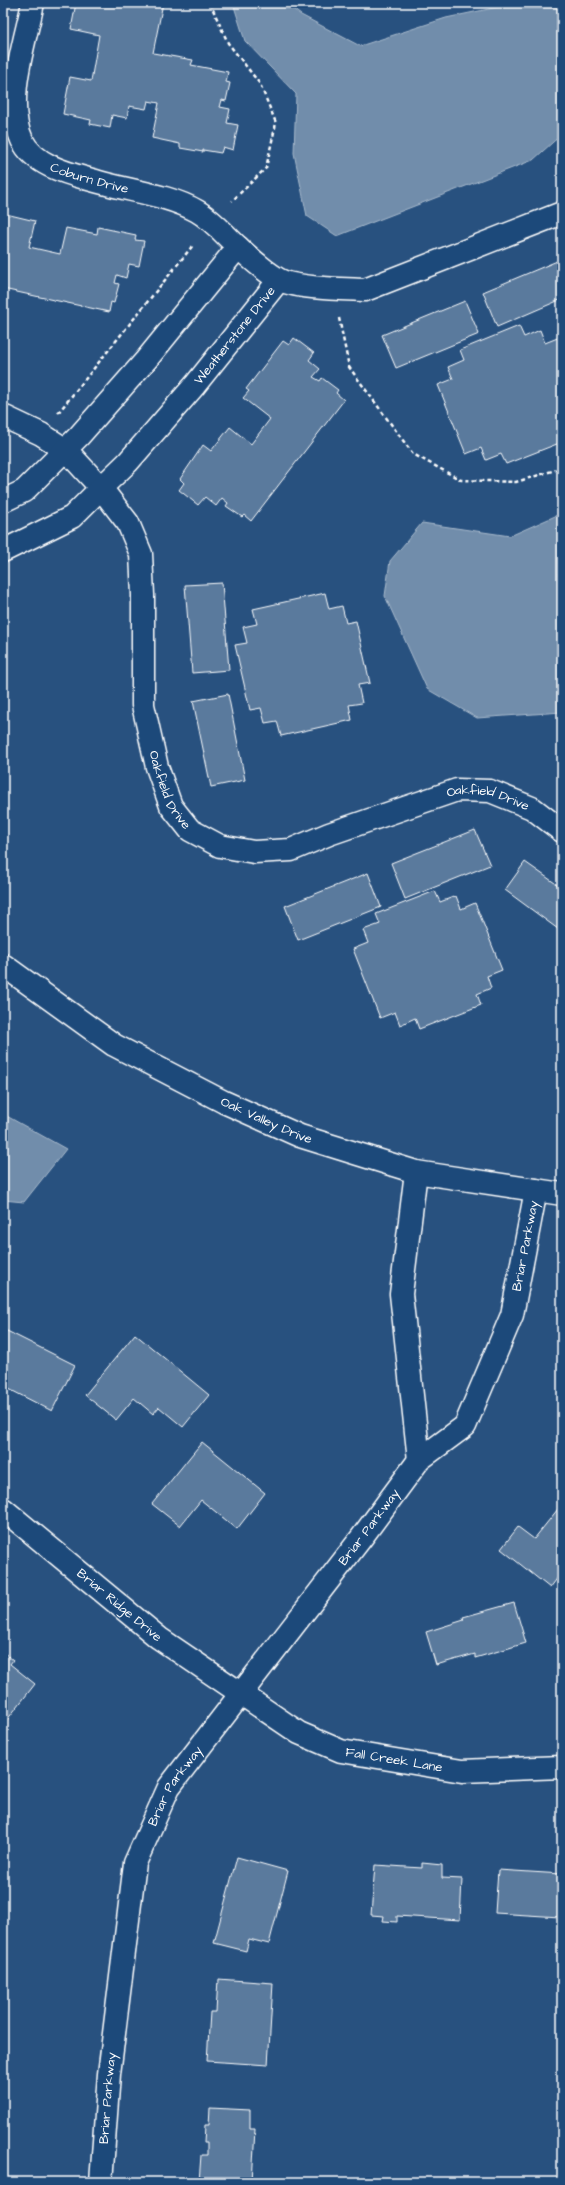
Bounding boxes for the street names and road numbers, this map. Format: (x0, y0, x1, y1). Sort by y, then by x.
street label: Coburn Drive (47, 158, 130, 198)
street label: Weatherstone Drive (190, 282, 280, 388)
street label: Oakfield Drive (145, 749, 195, 833)
street label: Oakfield Drive (444, 781, 532, 815)
street label: Oak Valley Drive (218, 1093, 314, 1148)
street label: Briar Parkway (508, 1199, 544, 1293)
street label: Briar Parkway (334, 1485, 405, 1569)
street label: Briar Ridge Drive (73, 1565, 166, 1646)
street label: Briar Parkway (144, 1742, 207, 1829)
street label: Fall Creek Lane (344, 1743, 444, 1777)
street label: Briar Parkway (95, 2051, 122, 2145)

